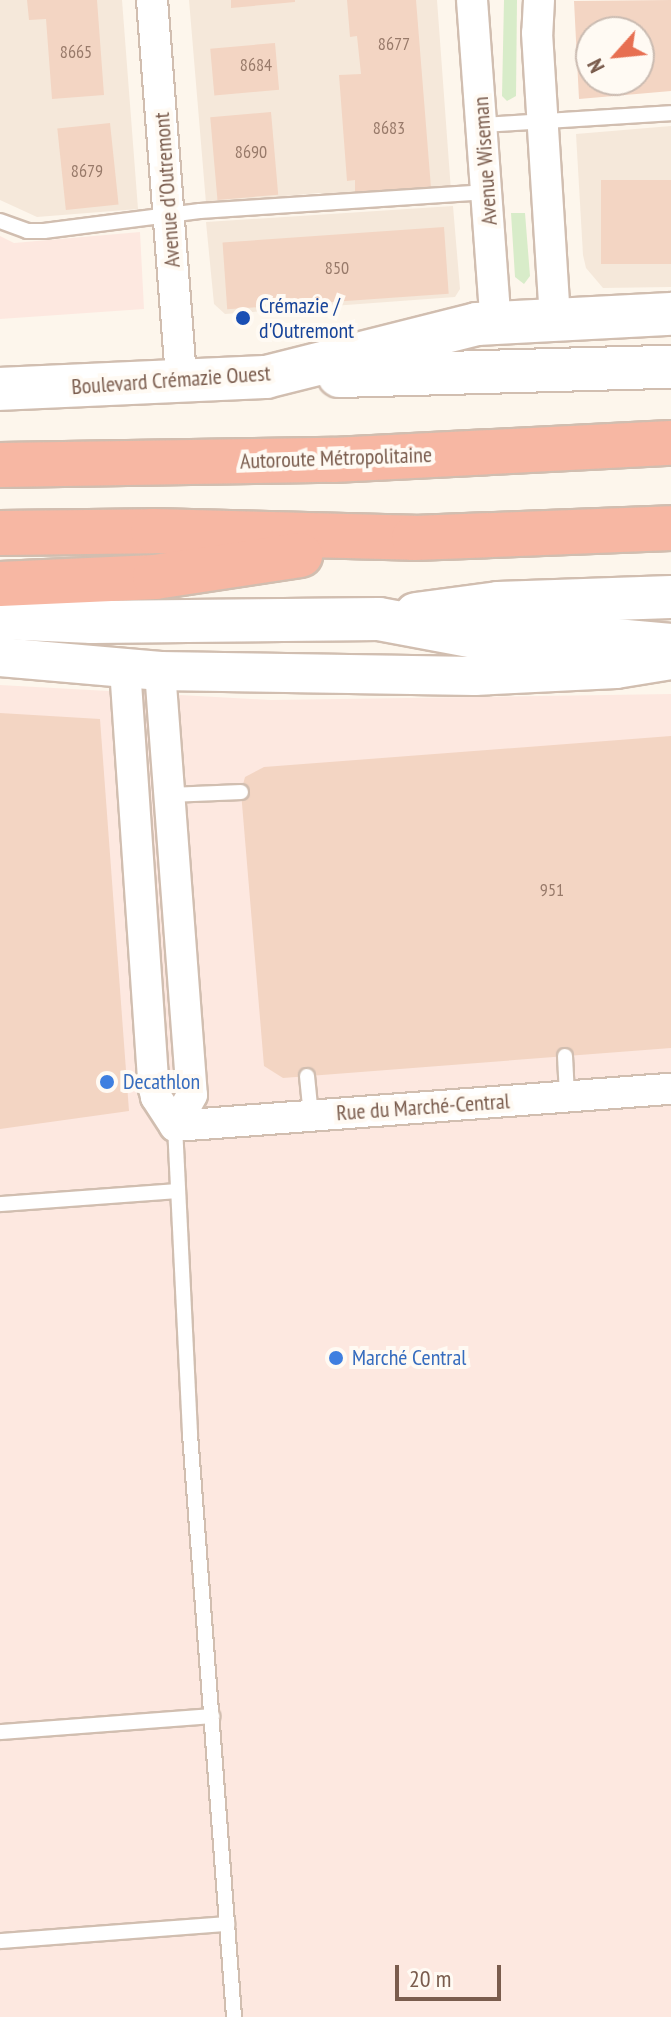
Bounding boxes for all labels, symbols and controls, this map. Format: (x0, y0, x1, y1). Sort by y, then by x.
north arrow (575, 16, 655, 96)
house number: 8677 (378, 33, 410, 55)
house number: 8665 (60, 41, 92, 63)
house number: 8684 (240, 54, 272, 76)
text: N (580, 54, 611, 78)
street label: Avenue Wiseman (467, 96, 503, 226)
street label: Avenue d'Outremont (148, 112, 186, 268)
house number: 8683 (373, 117, 405, 139)
house number: 8690 (235, 141, 267, 163)
house number: 8679 (71, 160, 103, 182)
house number: 850 (325, 257, 349, 279)
place label: Crémazie / d'Outremont (259, 292, 354, 344)
marker: Crémazie / d'Outremont (234, 309, 252, 327)
street label: Boulevard Crémazie Ouest (71, 360, 271, 400)
street label: Autoroute Métropolitaine (240, 441, 432, 475)
house number: 951 (540, 879, 564, 901)
place label: Decathlon (123, 1069, 200, 1095)
marker: Decathlon (98, 1073, 116, 1091)
street label: Rue du Marché-Central (335, 1088, 511, 1126)
place label: Marché Central (352, 1345, 466, 1371)
marker: Marché Central (327, 1349, 345, 1367)
scale bar (399, 1949, 505, 1999)
text: 20 m (409, 1963, 451, 1994)

